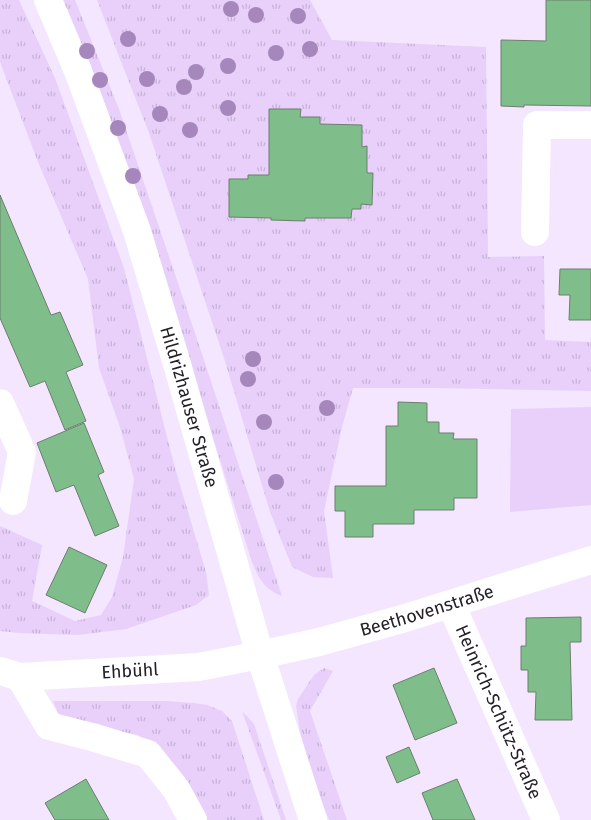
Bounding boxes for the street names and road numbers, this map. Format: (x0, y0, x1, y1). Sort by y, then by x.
street label: Hildrizhauser Straße (155, 324, 223, 490)
street label: Beethovenstraße (357, 580, 496, 641)
street label: Heinrich-Schütz-Straße (451, 621, 546, 803)
street label: Ehbühl (101, 658, 159, 683)

